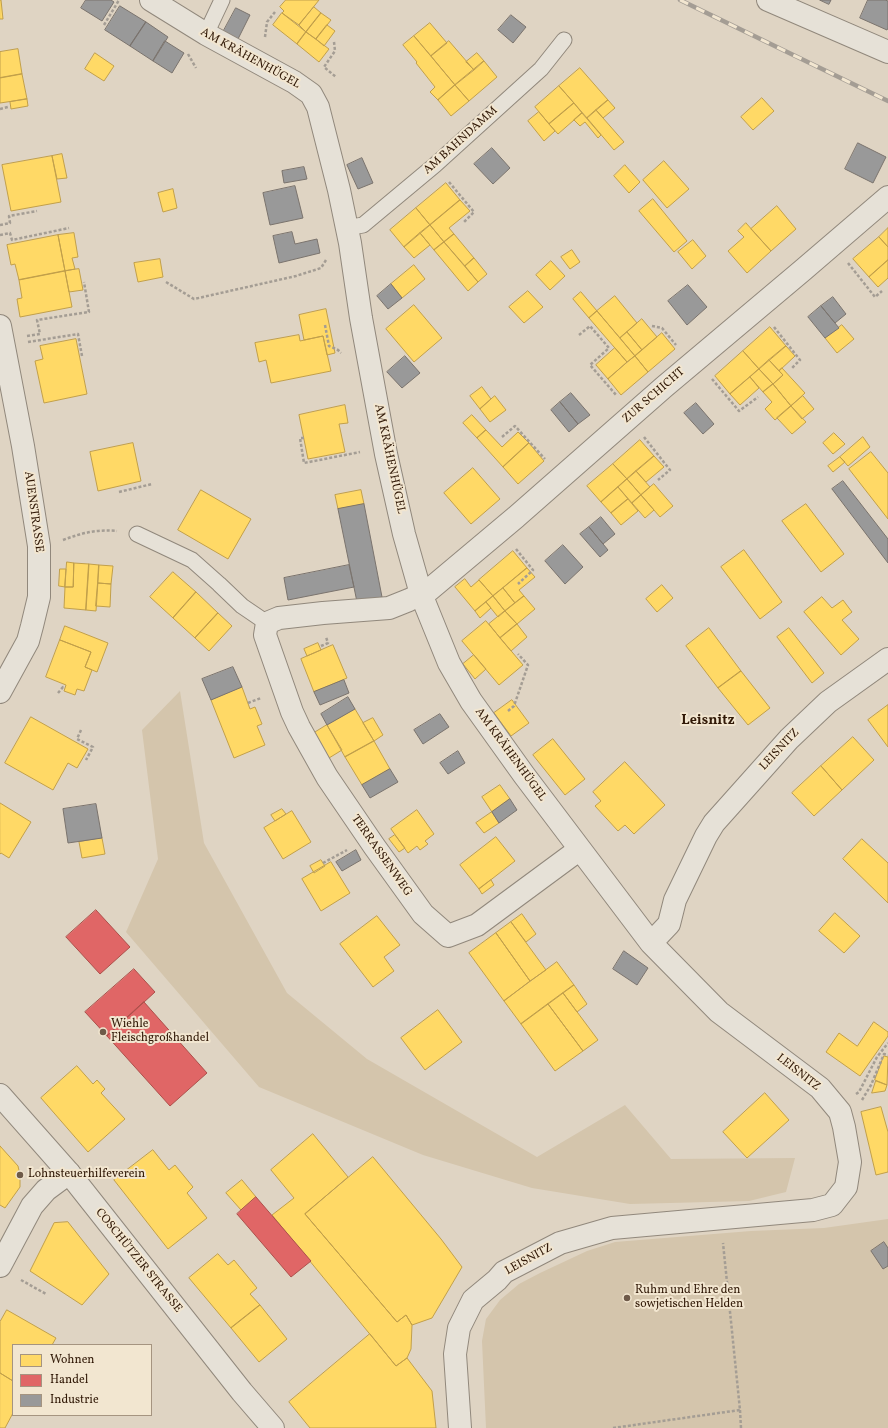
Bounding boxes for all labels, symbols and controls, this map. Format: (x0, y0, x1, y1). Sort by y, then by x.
street label: AM KRÄHENHÜGEL (198, 26, 302, 92)
street label: AM BAHNDAMM (421, 104, 501, 178)
street label: ZUR SCHICHT (620, 365, 688, 427)
street label: AM KRÄHENHÜGEL (370, 403, 408, 515)
street label: AUENSTRASSE (20, 470, 46, 554)
street label: AM KRÄHENHÜGEL (471, 706, 549, 804)
district label: Leisnitz (681, 713, 735, 729)
street label: LEISNITZ (757, 726, 803, 774)
street label: TERRASSENWEG (348, 812, 414, 900)
place label: Wiehle Fleischgroßhandel (111, 1018, 209, 1046)
marker: Wiehle Fleischgroßhandel (98, 1027, 108, 1037)
street label: LEISNITZ (773, 1051, 823, 1095)
place label: Lohnsteuerhilfeverein (28, 1168, 145, 1182)
marker: Lohnsteuerhilfeverein (15, 1170, 25, 1180)
street label: COSCHÜTZER STRASSE (92, 1206, 184, 1316)
street label: LEISNITZ (503, 1241, 555, 1279)
place label: Ruhm und Ehre den sowjetischen Helden (635, 1284, 743, 1312)
marker: Ruhm und Ehre den sowjetischen Helden (622, 1293, 632, 1303)
legend (12, 1344, 152, 1416)
text: Wohnen (50, 1352, 95, 1368)
text: Handel (50, 1372, 88, 1388)
text: Industrie (50, 1392, 99, 1408)

